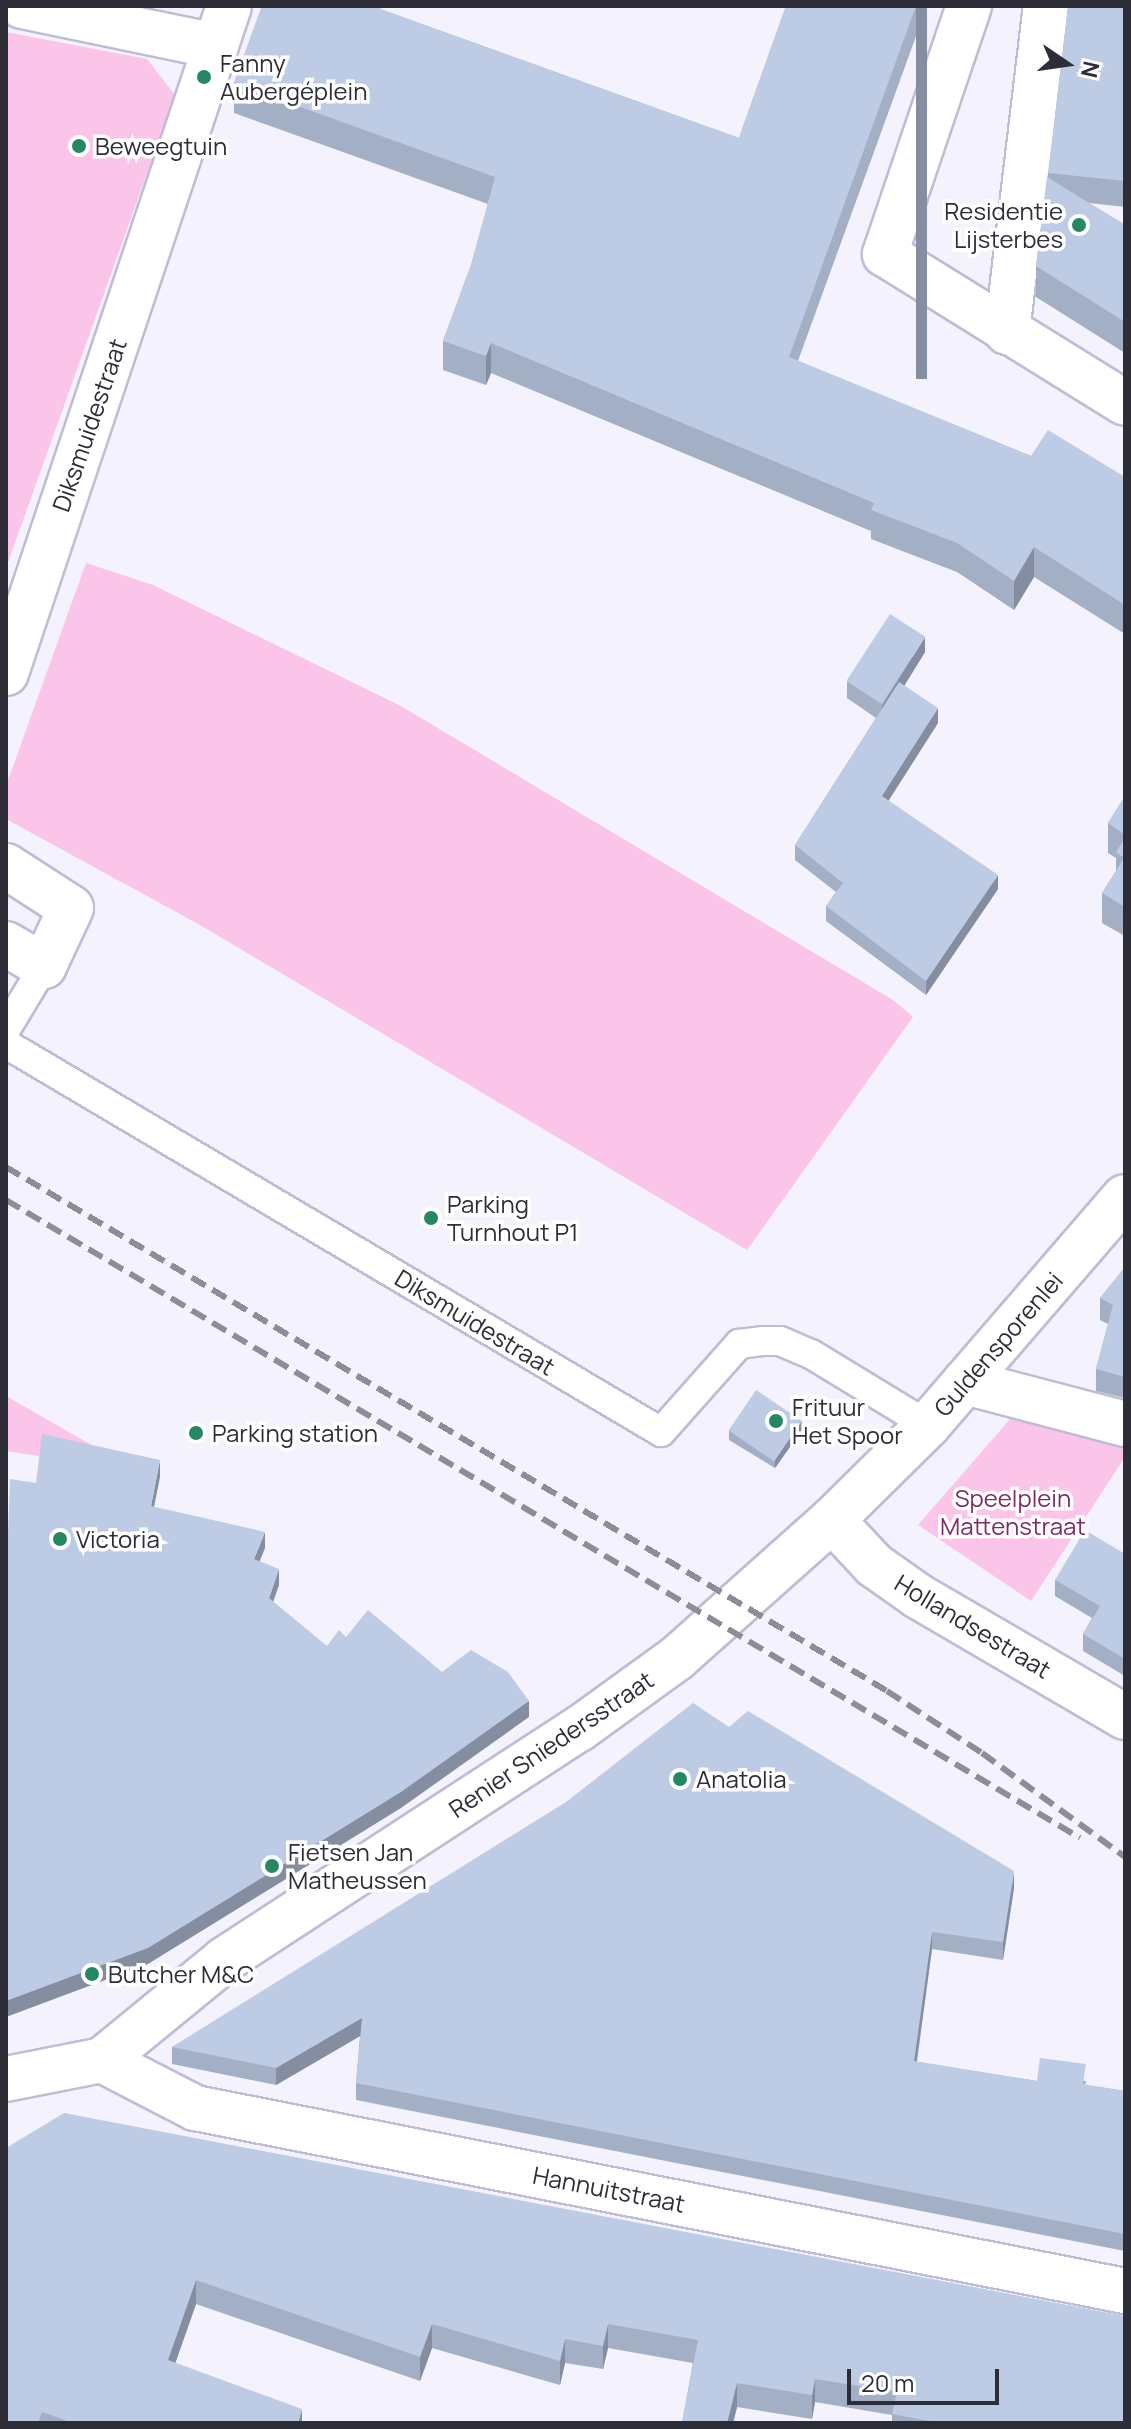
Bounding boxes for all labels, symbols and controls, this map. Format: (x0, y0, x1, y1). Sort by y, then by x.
north arrow (1027, 24, 1107, 104)
place label: Fanny Aubergéplein (220, 49, 367, 105)
text: N (1074, 58, 1107, 80)
marker: Fanny Aubergéplein (195, 68, 213, 86)
place label: Beweegtuin (95, 132, 227, 160)
marker: Beweegtuin (70, 137, 88, 155)
place label: Residentie Lijsterbes (944, 197, 1063, 253)
marker: Residentie Lijsterbes (1070, 216, 1088, 234)
street label: Diksmuidestraat (46, 335, 132, 515)
place label: Parking Turnhout P1 (447, 1190, 578, 1246)
marker: Parking Turnhout P1 (422, 1209, 440, 1227)
street label: Diksmuidestraat (390, 1263, 560, 1381)
street label: Guldensporenlei (928, 1266, 1068, 1422)
place label: Frituur Het Spoor (792, 1393, 903, 1449)
marker: Frituur Het Spoor (767, 1412, 785, 1430)
place label: Parking station (212, 1419, 378, 1447)
marker: Parking station (187, 1424, 205, 1442)
park label: Speelplein Mattenstraat (940, 1484, 1086, 1540)
place label: Victoria (76, 1525, 160, 1553)
marker: Victoria (51, 1530, 69, 1548)
street label: Hollandsestraat (890, 1568, 1056, 1684)
street label: Renier Sniedersstraat (443, 1665, 659, 1823)
place label: Anatolia (696, 1765, 787, 1793)
marker: Anatolia (671, 1770, 689, 1788)
place label: Fietsen Jan Matheussen (288, 1838, 427, 1894)
marker: Fietsen Jan Matheussen (263, 1857, 281, 1875)
place label: Butcher M&C (108, 1960, 254, 1988)
marker: Butcher M&C (83, 1965, 101, 1983)
street label: Hannuitstraat (530, 2160, 688, 2218)
scale bar (851, 2353, 1003, 2403)
text: 20 m (861, 2366, 914, 2399)

